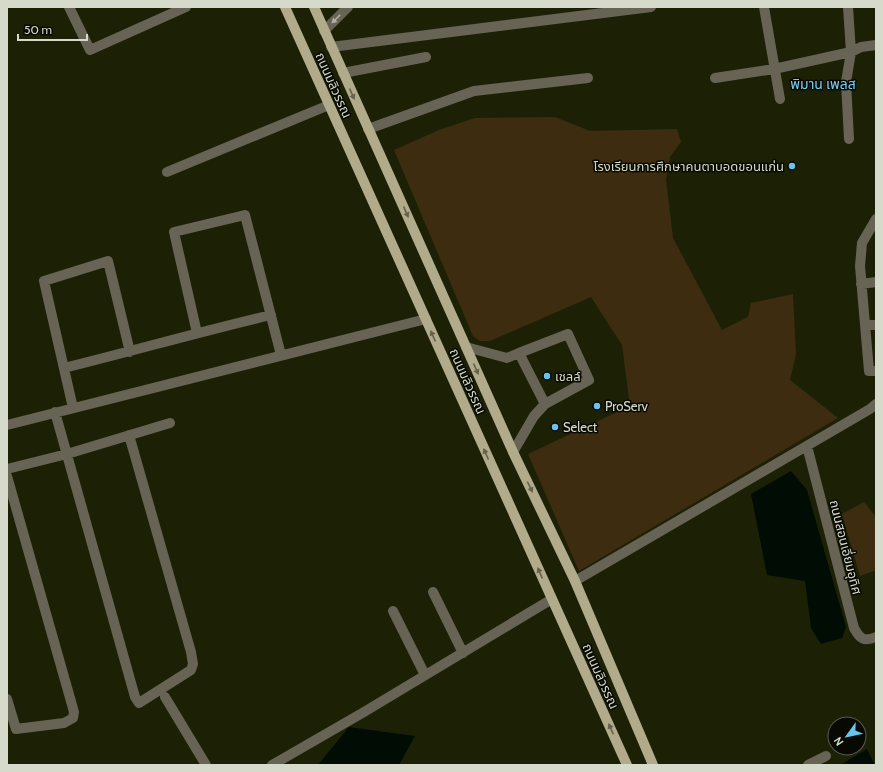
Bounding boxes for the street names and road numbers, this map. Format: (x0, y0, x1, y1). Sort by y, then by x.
street label: ถนนมลิวรรณ (312, 50, 356, 120)
street label: ถนนมลิวรรณ (446, 346, 490, 416)
street label: ถนนสอนเอี่ยมอุทิศ (826, 498, 866, 596)
street label: ถนนมลิวรรณ (579, 641, 623, 711)

